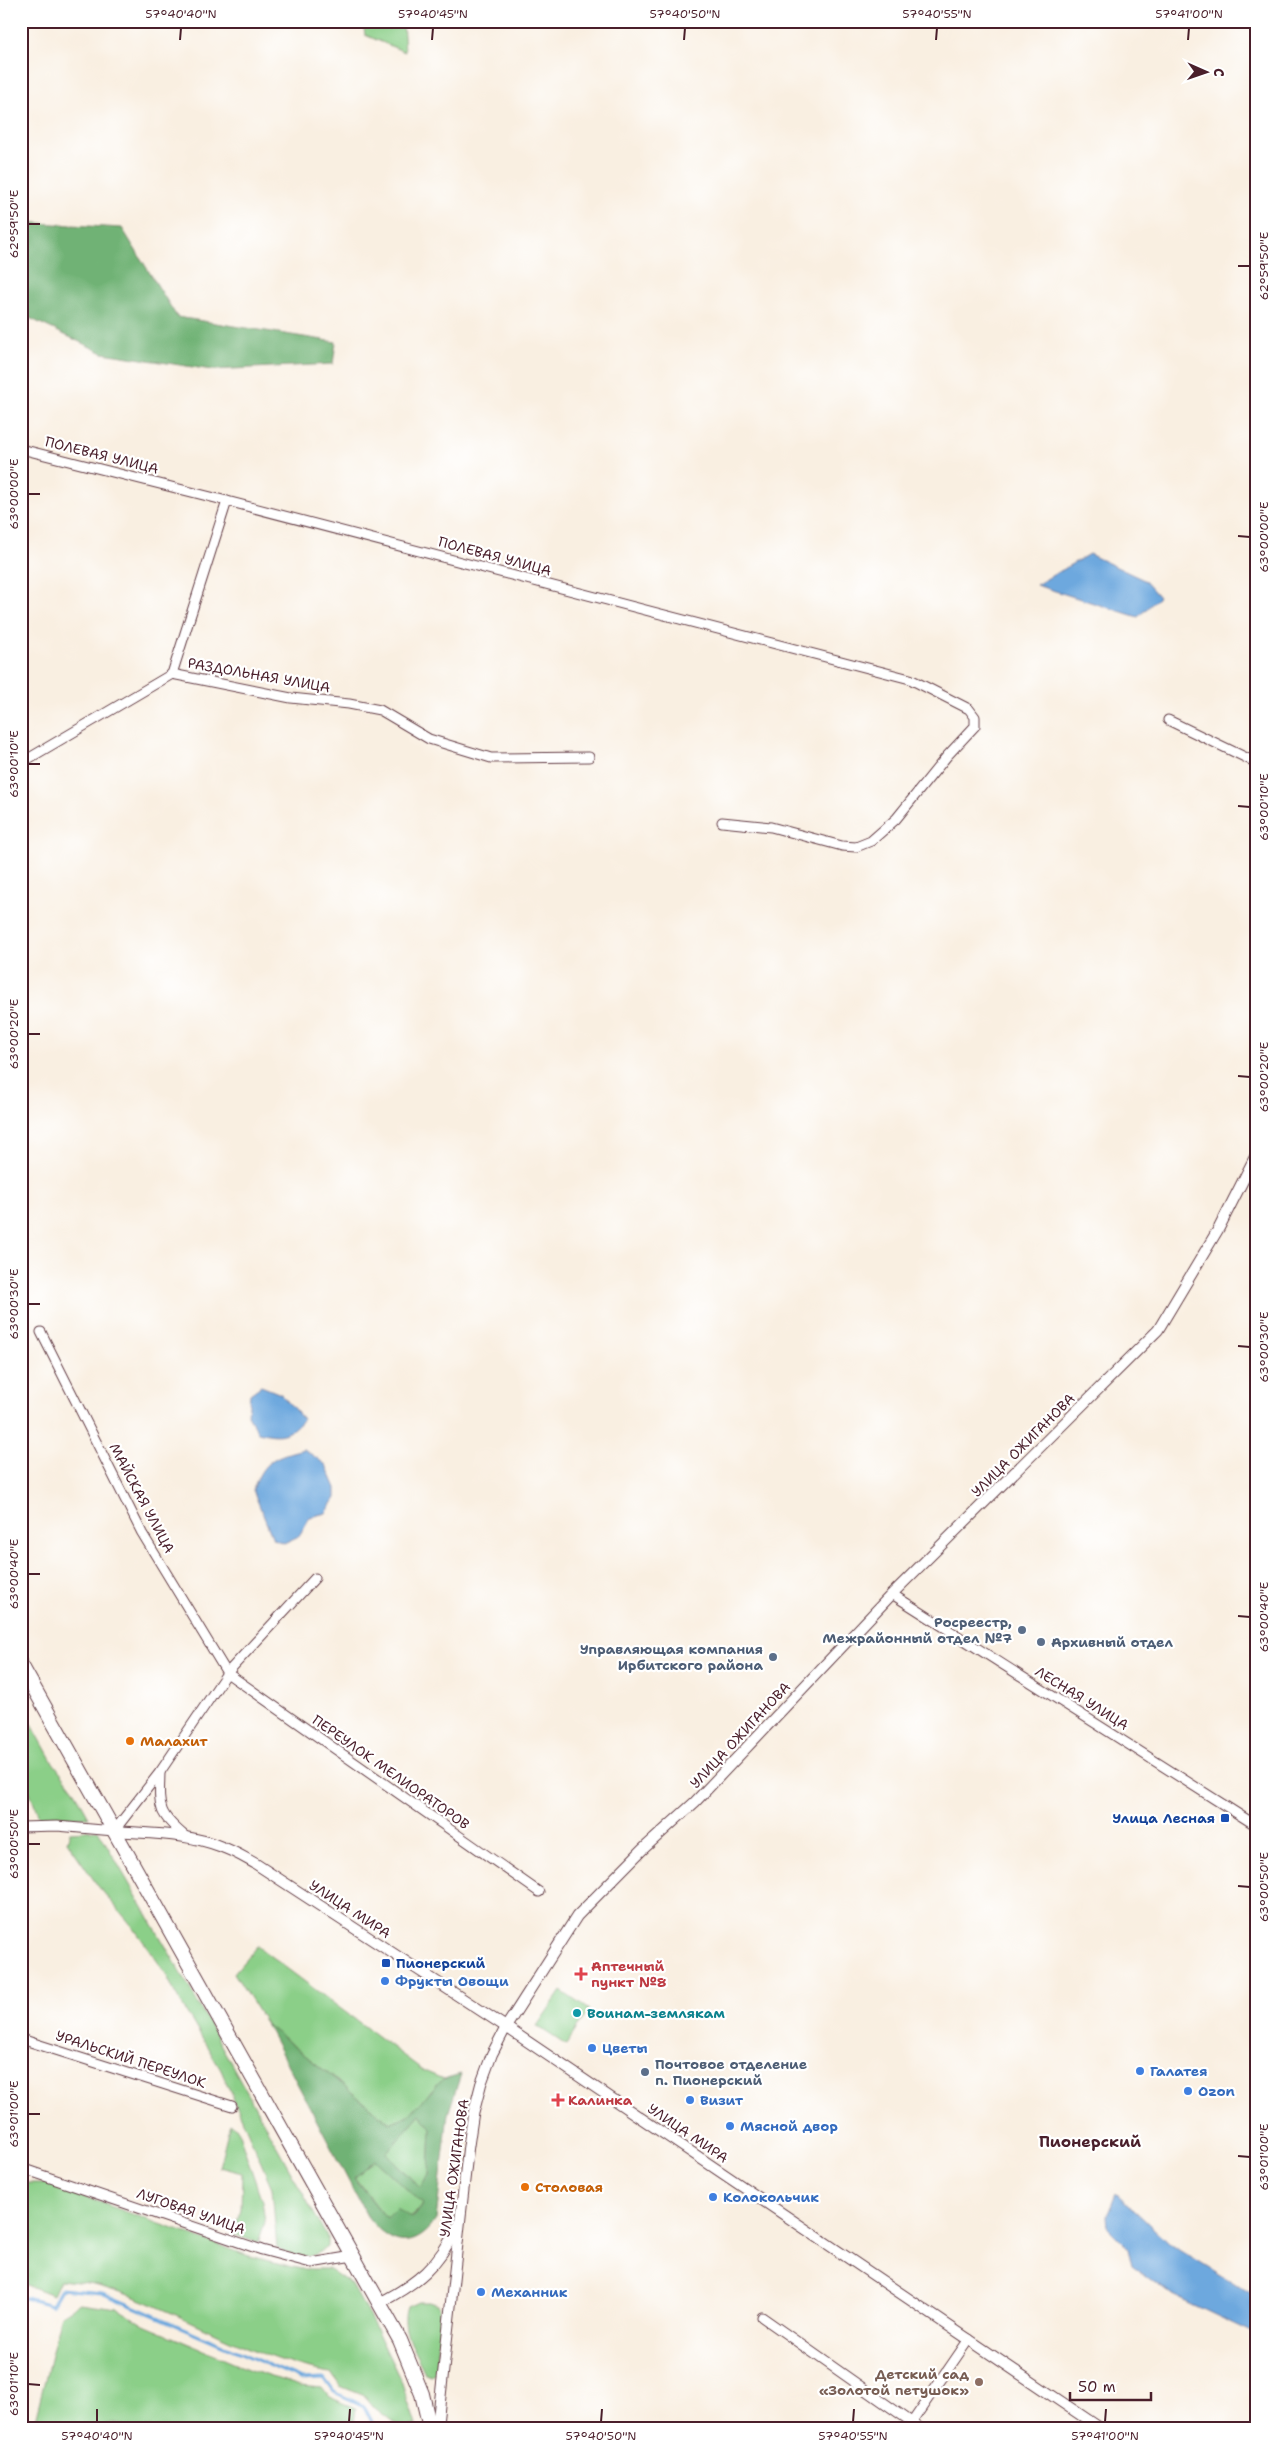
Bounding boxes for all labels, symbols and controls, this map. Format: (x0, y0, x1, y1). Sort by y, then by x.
text: 57°40'40"N (145, 6, 217, 22)
text: 57°40'45"N (398, 6, 468, 22)
text: 57°40'50"N (650, 6, 720, 22)
text: 57°40'55"N (902, 6, 972, 22)
text: 57°41'00"N (1155, 6, 1223, 22)
north arrow (1180, 48, 1230, 98)
text: С (1210, 68, 1228, 77)
text: 62°59'50"E (6, 190, 22, 258)
text: 62°59'50"E (1256, 232, 1272, 300)
street label: ПОЛЕВАЯ УЛИЦА (43, 432, 161, 478)
text: 63°00'00"E (6, 459, 22, 529)
text: 63°00'00"E (1256, 502, 1272, 572)
street label: ПОЛЕВАЯ УЛИЦА (436, 532, 554, 580)
street label: РАЗДОЛЬНАЯ УЛИЦА (186, 654, 332, 696)
text: 63°00'10"E (6, 730, 22, 798)
text: 63°00'10"E (1256, 773, 1272, 841)
text: 63°00'20"E (6, 999, 22, 1069)
text: 63°00'20"E (1256, 1042, 1272, 1112)
text: 63°00'30"E (6, 1269, 22, 1339)
text: 63°00'30"E (1256, 1312, 1272, 1382)
street label: УЛИЦА ОЖИГАНОВА (967, 1389, 1079, 1501)
street label: МАЙСКАЯ УЛИЦА (105, 1440, 179, 1556)
text: 63°00'40"E (6, 1539, 22, 1609)
text: 63°00'40"E (1256, 1582, 1272, 1652)
place label: Росреестр, Межрайонный отдел №7 (822, 1613, 1012, 1647)
marker: Росреестр, Межрайонный отдел №7 (1016, 1624, 1028, 1636)
place label: Архивный отдел (1051, 1633, 1173, 1651)
marker: Архивный отдел (1035, 1636, 1047, 1648)
place label: Управляющая компания Ирбитского района (580, 1640, 763, 1674)
marker: Управляющая компания Ирбитского района (767, 1651, 779, 1663)
street label: ЛЕСНАЯ УЛИЦА (1032, 1662, 1132, 1734)
street label: УЛИЦА ОЖИГАНОВА (686, 1678, 794, 1792)
street label: ПЕРЕУЛОК МЕЛИОРАТОРОВ (309, 1711, 473, 1833)
place label: Малахит (140, 1732, 208, 1750)
marker: Малахит (124, 1735, 136, 1747)
text: 63°00'50"E (6, 1809, 22, 1879)
place label: Улица Лесная (1112, 1809, 1215, 1827)
marker: Улица Лесная (1219, 1812, 1231, 1824)
text: 63°00'50"E (1256, 1852, 1272, 1922)
street label: УЛИЦА МИРА (306, 1876, 394, 1942)
place label: Пионерский (396, 1954, 486, 1972)
marker: Пионерский (380, 1957, 392, 1969)
place label: Аптечный пункт №8 (591, 1957, 667, 1991)
marker: Аптечный пункт №8 (575, 1968, 587, 1980)
place label: Фрукты Овощи (395, 1972, 509, 1990)
marker: Фрукты Овощи (379, 1975, 391, 1987)
place label: Воинам-землякам (587, 2004, 725, 2022)
marker: Воинам-землякам (571, 2007, 583, 2019)
street label: УРАЛЬСКИЙ ПЕРЕУЛОК (53, 2026, 209, 2092)
place label: Цветы (602, 2039, 648, 2057)
marker: Цветы (586, 2042, 598, 2054)
place label: Почтовое отделение п. Пионерский (655, 2055, 807, 2089)
place label: Галатея (1150, 2062, 1207, 2080)
marker: Галатея (1134, 2065, 1146, 2077)
marker: Почтовое отделение п. Пионерский (639, 2066, 651, 2078)
text: 63°01'00"E (6, 2080, 22, 2148)
place label: Ozon (1198, 2082, 1235, 2100)
marker: Ozon (1182, 2085, 1194, 2097)
place label: Калинка (568, 2091, 633, 2109)
place label: Визит (700, 2091, 744, 2109)
marker: Калинка (552, 2094, 564, 2106)
marker: Визит (684, 2094, 696, 2106)
street label: УЛИЦА ОЖИГАНОВА (435, 2098, 473, 2238)
street label: УЛИЦА МИРА (644, 2099, 732, 2167)
place label: Мясной двор (740, 2117, 838, 2135)
marker: Мясной двор (724, 2120, 736, 2132)
text: 63°01'00"E (1256, 2123, 1272, 2191)
district label: Пионерский (1039, 2131, 1141, 2152)
place label: Столовая (535, 2178, 603, 2196)
marker: Столовая (519, 2181, 531, 2193)
street label: ЛУГОВАЯ УЛИЦА (134, 2184, 248, 2238)
place label: Колокольчик (723, 2188, 819, 2206)
marker: Колокольчик (707, 2191, 719, 2203)
place label: Механник (491, 2283, 568, 2301)
marker: Механник (475, 2286, 487, 2298)
text: 63°01'10"E (6, 2352, 22, 2416)
place label: Детский сад «Золотой петушок» (819, 2365, 969, 2399)
scale bar (1070, 2369, 1152, 2401)
marker: Детский сад «Золотой петушок» (973, 2376, 985, 2388)
text: 50 m (1078, 2377, 1116, 2397)
text: 57°40'40"N (61, 2428, 133, 2444)
text: 57°40'45"N (314, 2428, 384, 2444)
text: 57°40'50"N (566, 2428, 636, 2444)
text: 57°40'55"N (818, 2428, 888, 2444)
text: 57°41'00"N (1071, 2428, 1139, 2444)

